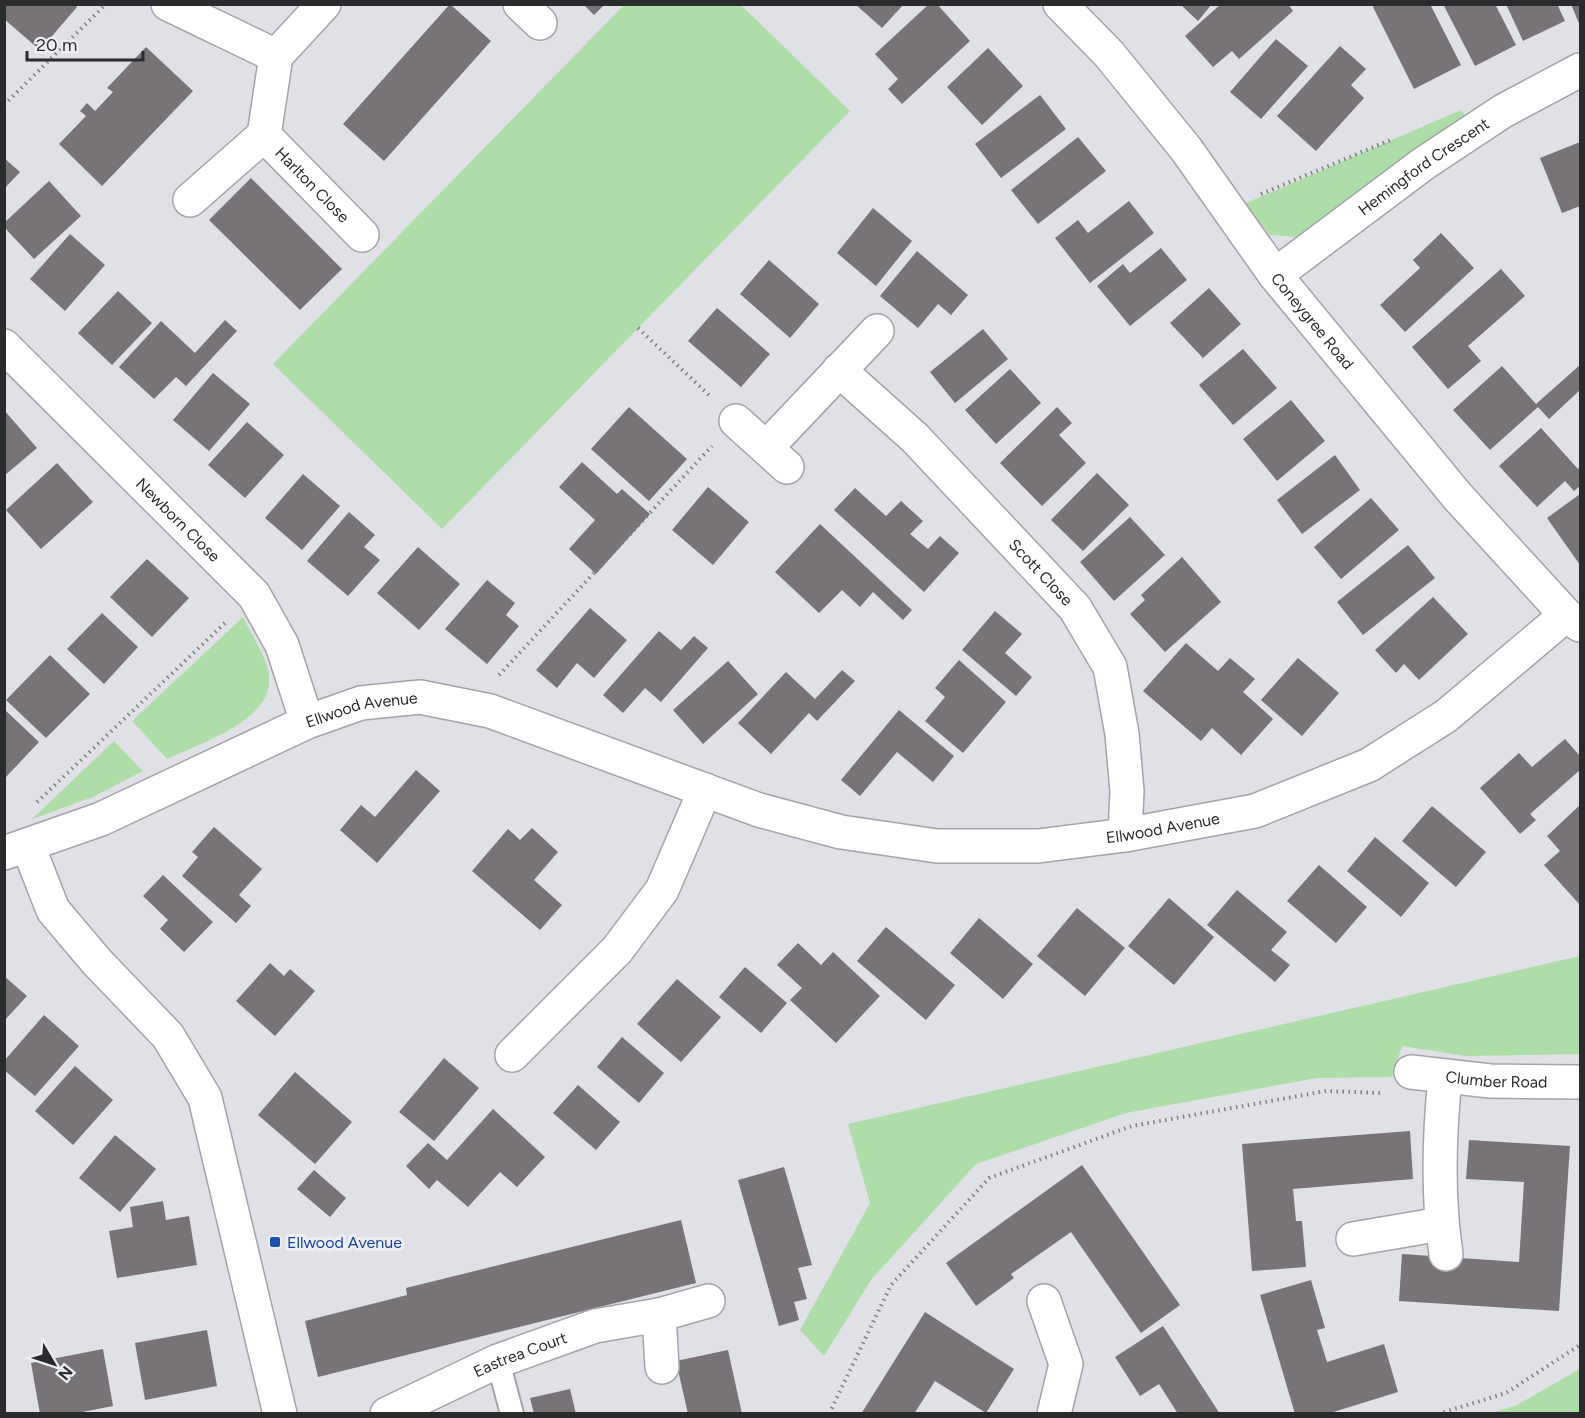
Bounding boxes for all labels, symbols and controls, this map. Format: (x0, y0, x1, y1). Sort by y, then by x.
scale bar (27, 24, 142, 62)
text: 20 m (36, 34, 77, 56)
street label: Hemingford Crescent (1354, 114, 1492, 219)
street label: Harlton Close (271, 143, 354, 226)
street label: Coneygree Road (1267, 269, 1358, 373)
street label: Newborn Close (132, 474, 225, 566)
street label: Scott Close (1005, 535, 1077, 609)
street label: Ellwood Avenue (303, 688, 419, 731)
street label: Ellwood Avenue (1105, 808, 1221, 847)
street label: Clumber Road (1445, 1067, 1548, 1091)
place label: Ellwood Avenue (287, 1233, 402, 1252)
marker: Ellwood Avenue (268, 1235, 282, 1249)
street label: Eastrea Court (470, 1328, 569, 1381)
north arrow (24, 1334, 84, 1394)
text: N (54, 1362, 77, 1384)

